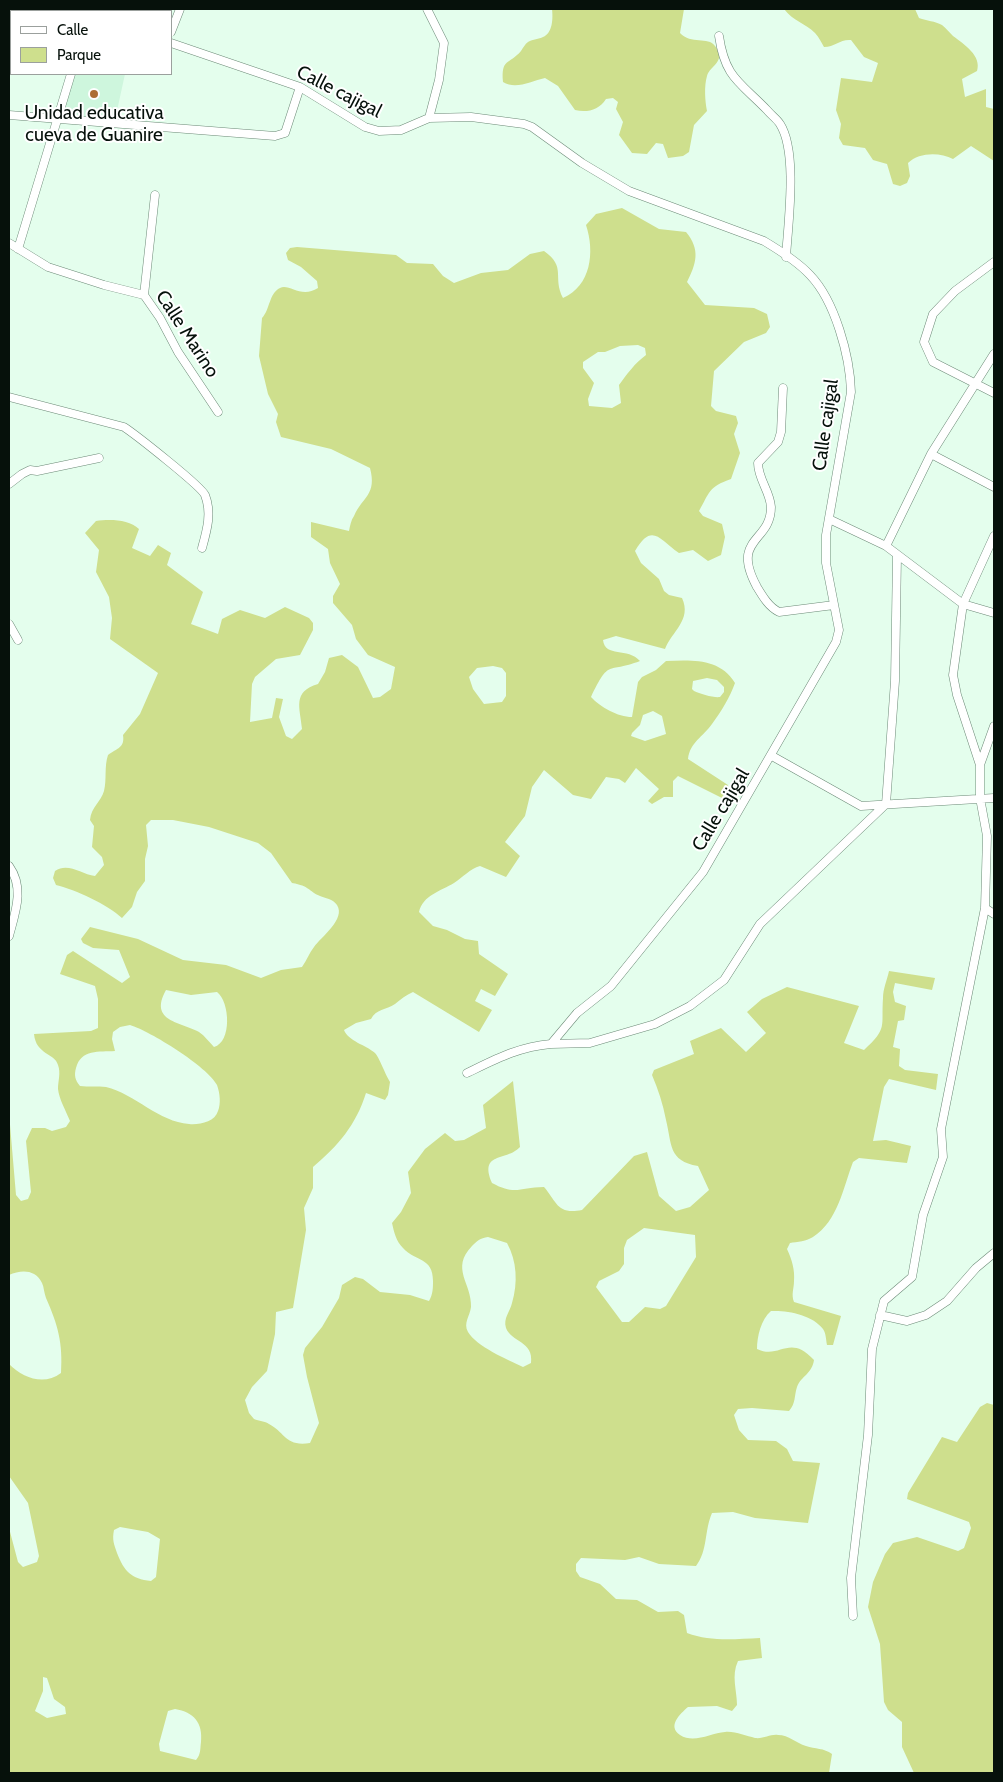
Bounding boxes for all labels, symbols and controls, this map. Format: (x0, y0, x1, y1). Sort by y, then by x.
legend (10, 10, 172, 75)
text: Calle (57, 21, 88, 39)
text: Parque (57, 46, 101, 64)
street label: Calle cajigal (293, 61, 385, 123)
marker: Unidad educativa cueva de Guanire (88, 88, 100, 100)
place label: Unidad educativa cueva de Guanire (24, 102, 164, 146)
street label: Calle Marino (150, 286, 224, 382)
street label: Calle cajigal (808, 378, 844, 472)
street label: Calle cajigal (687, 764, 755, 856)

